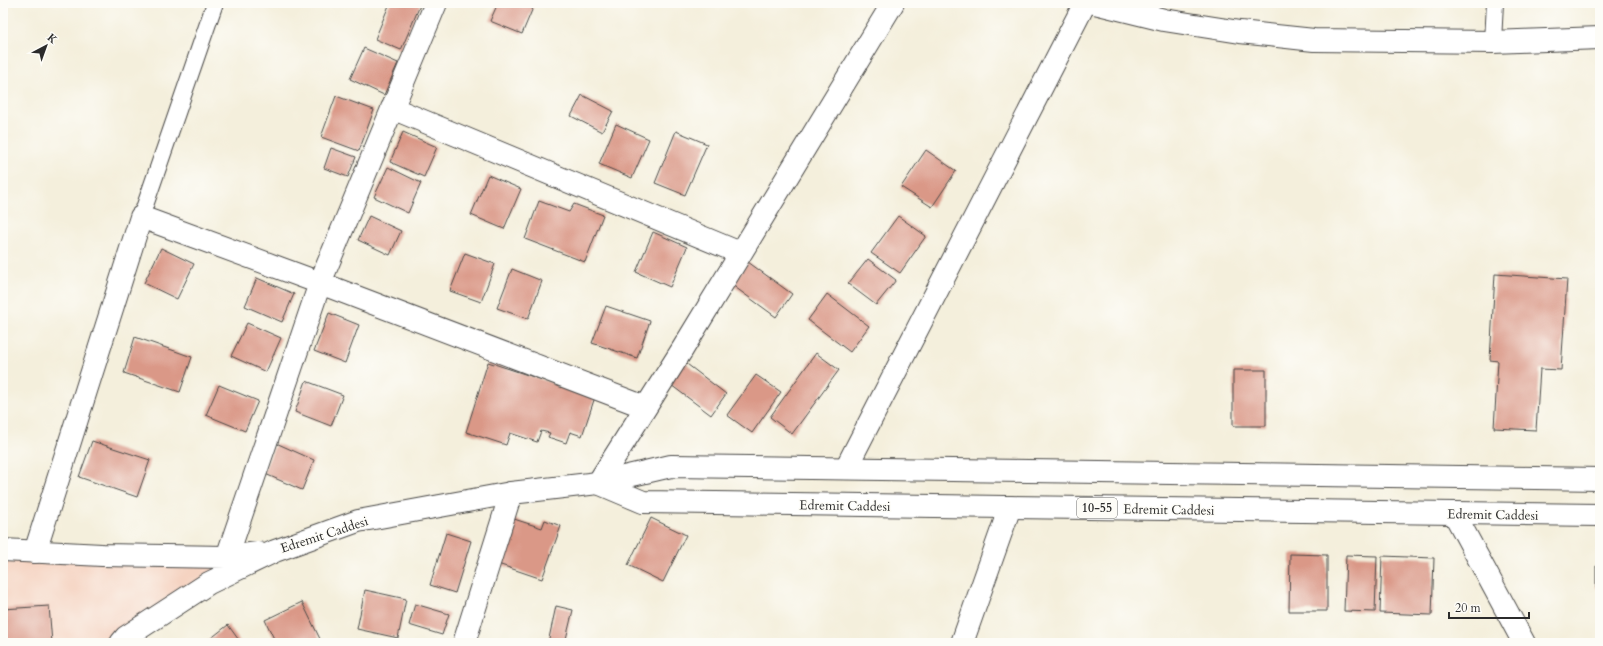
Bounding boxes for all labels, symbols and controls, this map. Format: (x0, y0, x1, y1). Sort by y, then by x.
north arrow (26, 26, 66, 66)
text: K (44, 30, 61, 47)
street label: Edremit Caddesi (799, 496, 891, 516)
road number: 10-55 (1077, 498, 1117, 518)
street label: Edremit Caddesi (1123, 500, 1215, 520)
street label: Edremit Caddesi (1447, 505, 1539, 525)
street label: Edremit Caddesi (278, 512, 371, 558)
scale bar (1449, 594, 1529, 620)
text: 20 m (1455, 600, 1482, 616)

